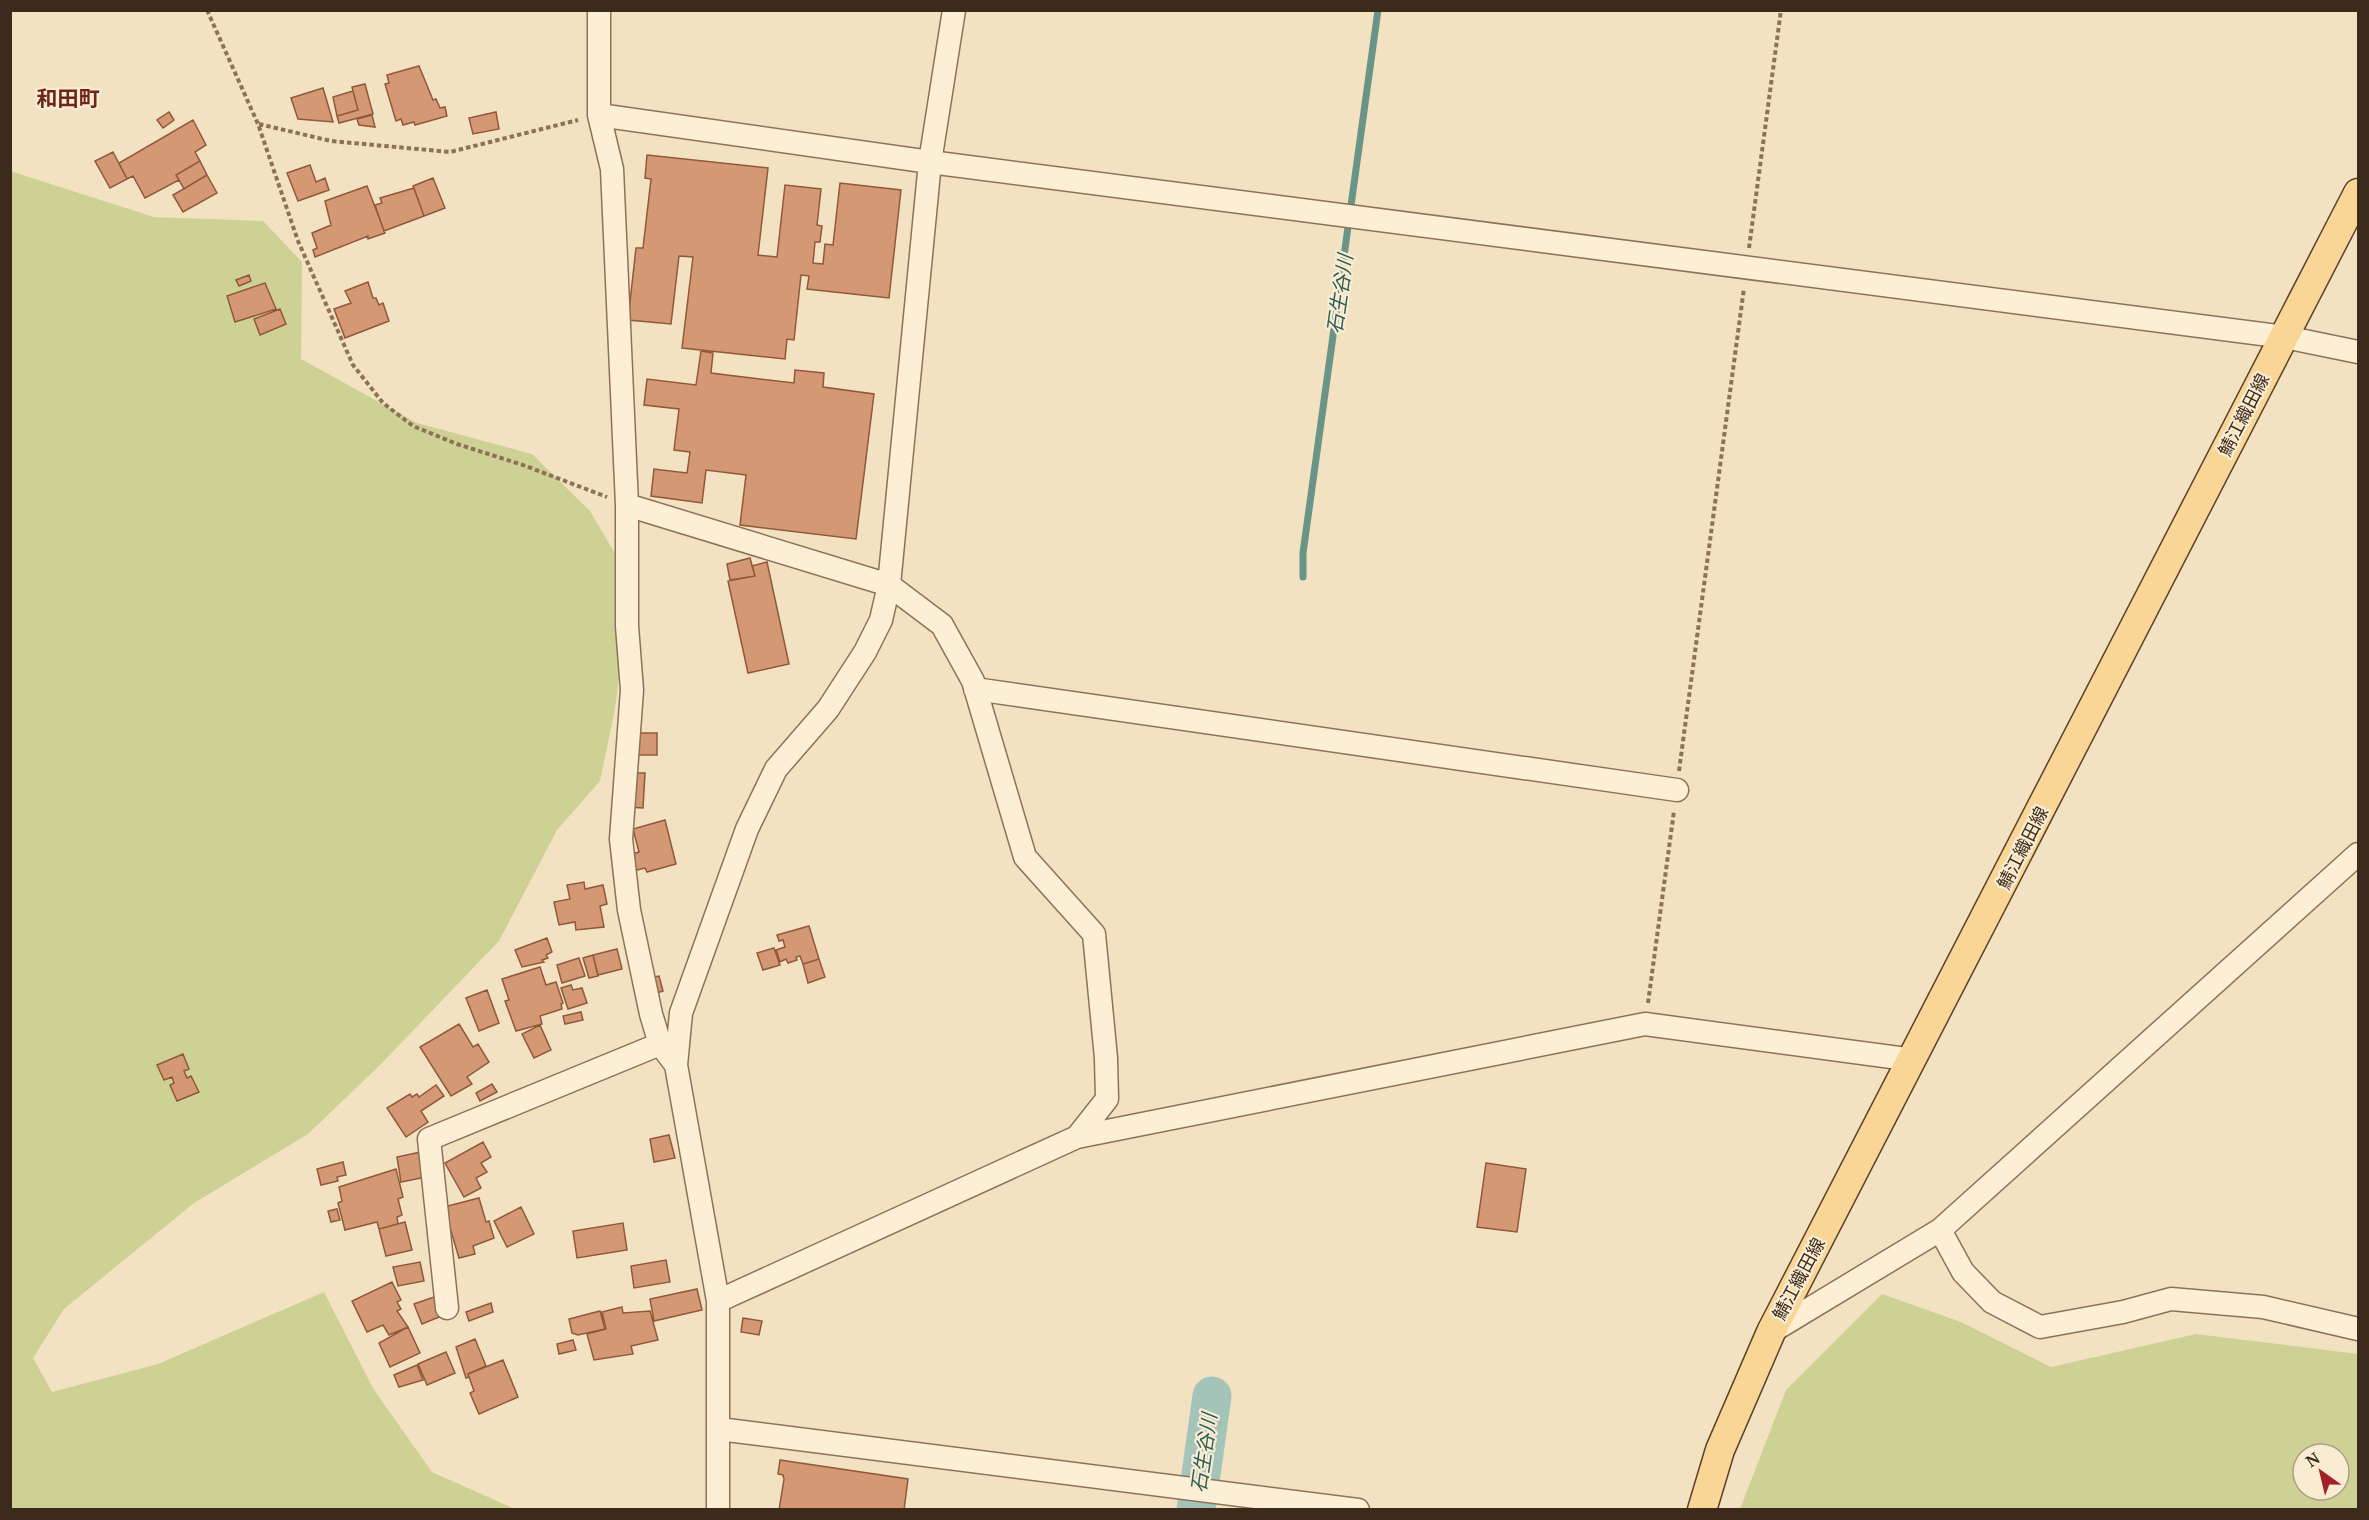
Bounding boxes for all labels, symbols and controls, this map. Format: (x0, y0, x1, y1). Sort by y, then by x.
district label: 和田町 (37, 84, 100, 112)
water label: 石生谷川 (1321, 250, 1359, 335)
street label: 鯖江織田線 (2212, 369, 2274, 460)
street label: 鯖江織田線 (1991, 802, 2053, 893)
street label: 鯖江織田線 (1766, 1233, 1830, 1324)
water label: 石生谷川 (1185, 1409, 1223, 1494)
north arrow (2291, 1442, 2351, 1502)
text: N (2301, 1447, 2324, 1472)

